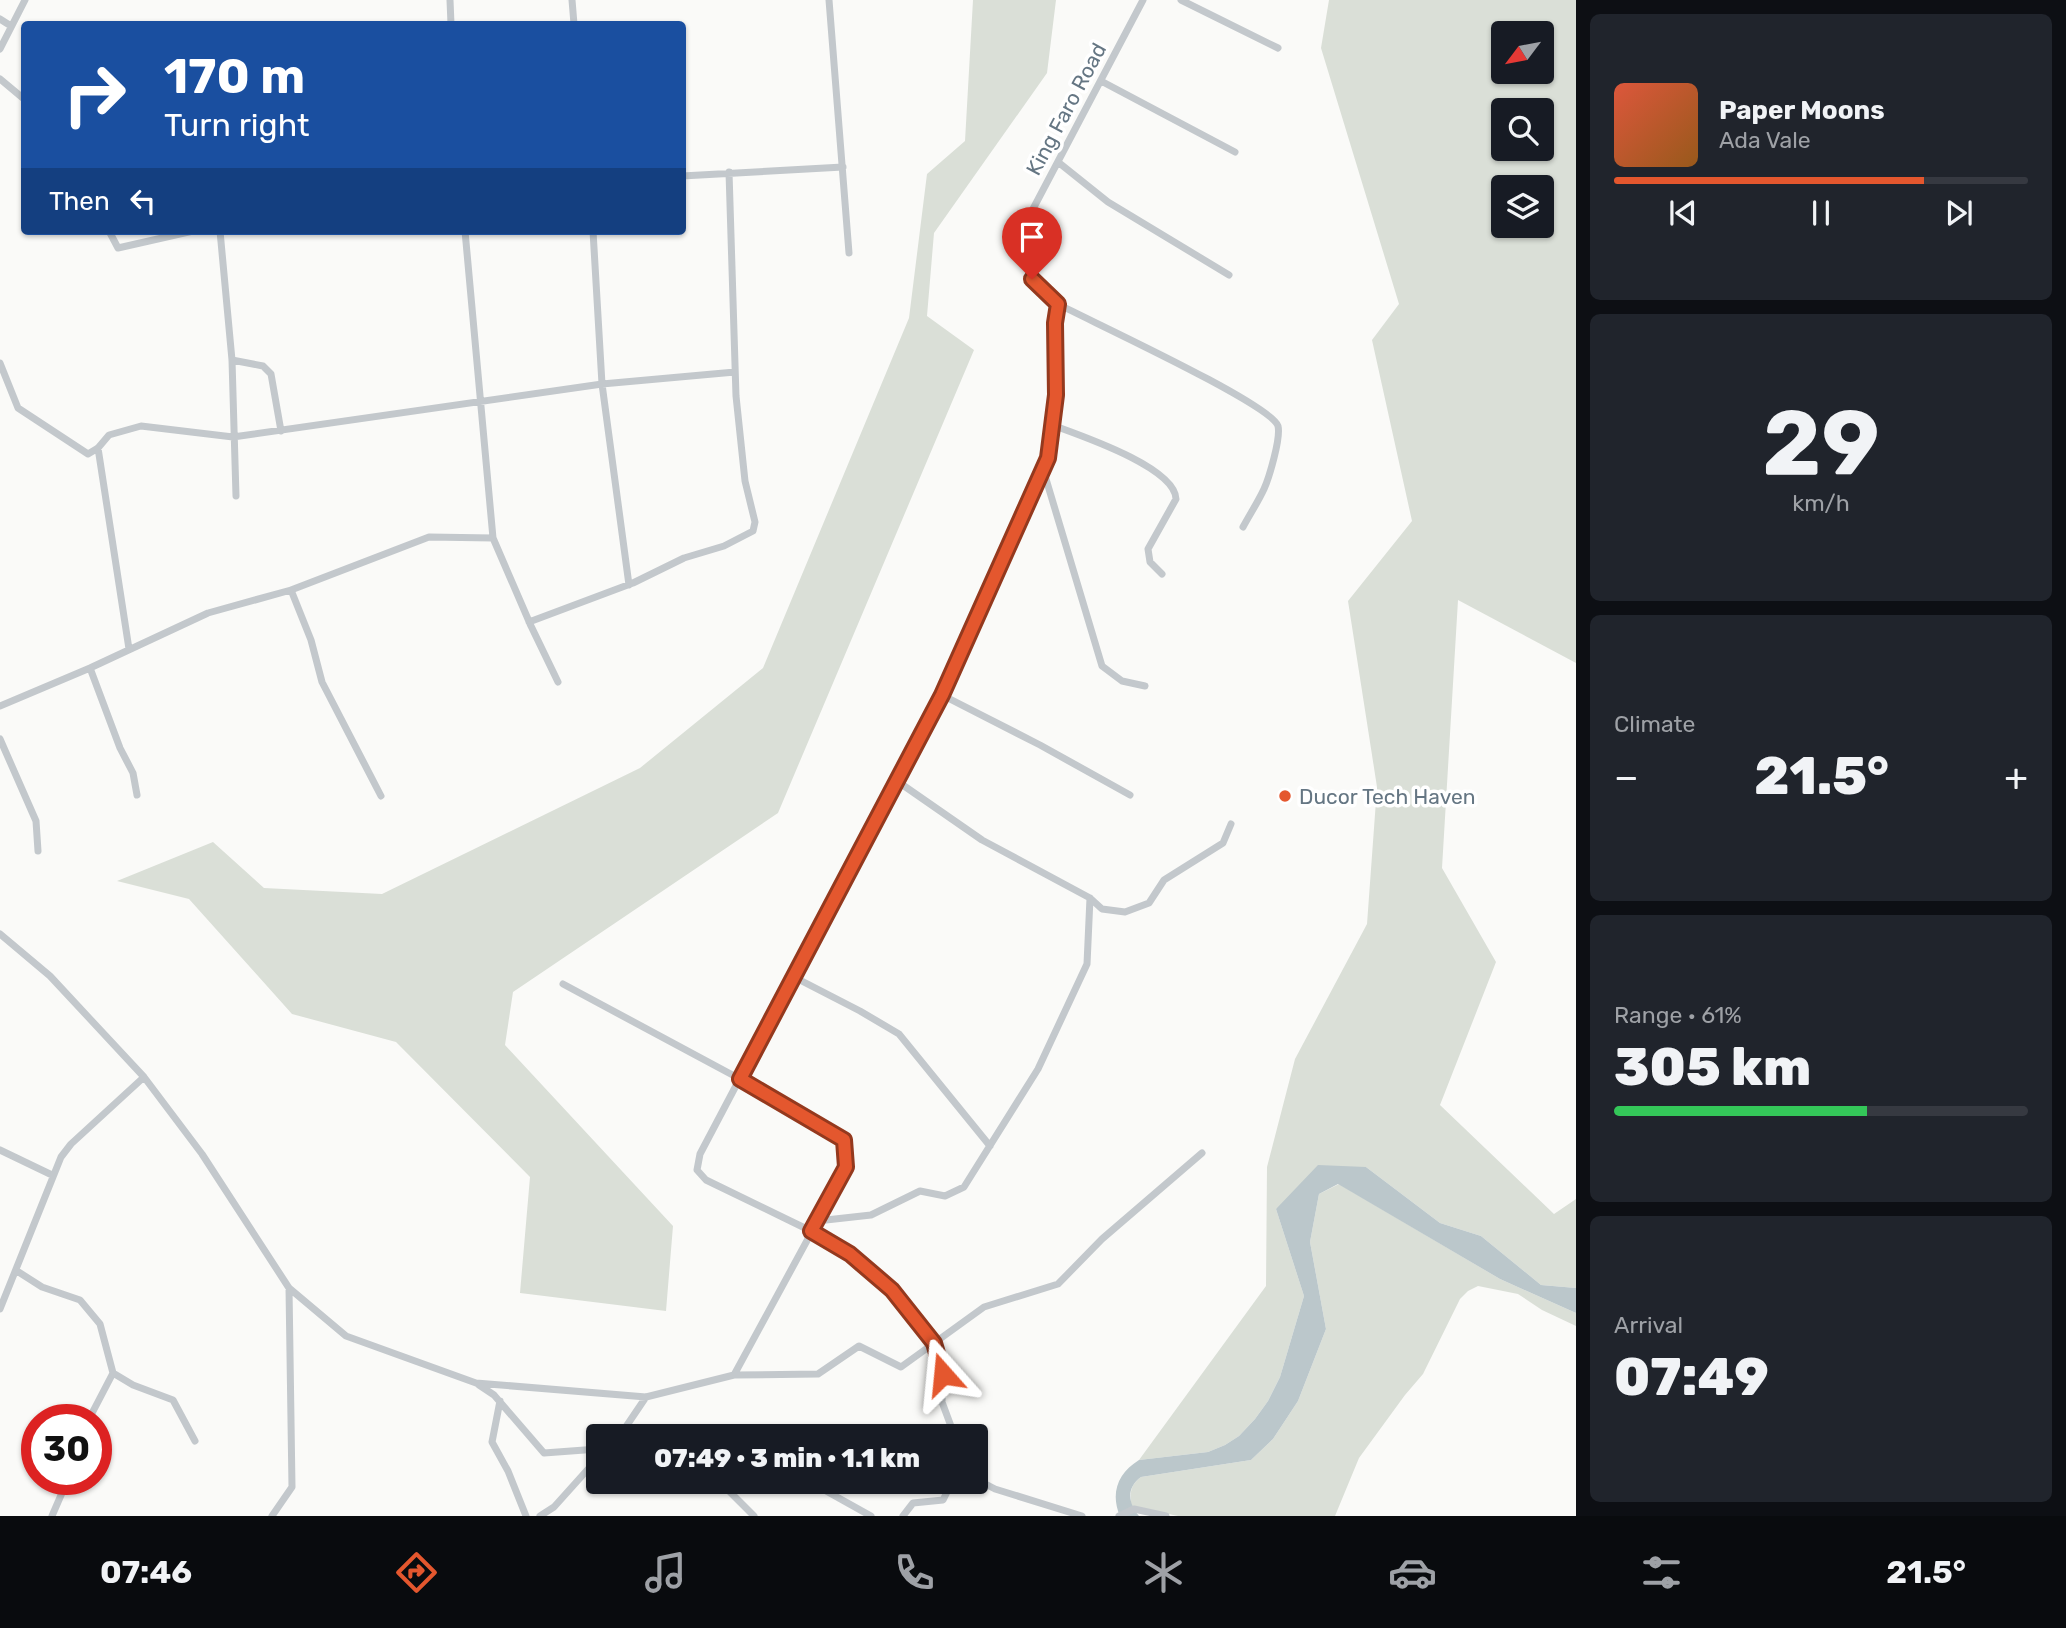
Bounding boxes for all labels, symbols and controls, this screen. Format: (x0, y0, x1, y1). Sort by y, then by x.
north arrow (1491, 21, 1554, 84)
map controls (1491, 21, 1554, 238)
street label: King Faro Road (1021, 39, 1111, 179)
text: 170 m (164, 47, 305, 105)
icon: right (49, 49, 140, 140)
text: Paper Moons (1719, 95, 1885, 126)
button: search (1491, 98, 1554, 161)
text: Turn right (164, 106, 309, 144)
text: Ada Vale (1719, 126, 1811, 154)
button: layers (1491, 175, 1554, 238)
icon: left (124, 182, 162, 220)
text: Then (49, 186, 110, 217)
icon: previous (1664, 194, 1702, 232)
icon: pause (1802, 194, 1840, 232)
icon: next (1940, 194, 1978, 232)
pin (1002, 207, 1062, 279)
icon: arrive (1013, 218, 1051, 256)
text: 29 (1762, 389, 1880, 497)
text: km/h (1792, 489, 1850, 517)
text: Climate (1614, 710, 1695, 738)
text: 21.5° (1754, 745, 1889, 807)
text: − (1614, 754, 1639, 800)
text: + (2004, 754, 2028, 800)
place label: Ducor Tech Haven (1299, 784, 1475, 809)
marker: Ducor Tech Haven (1277, 788, 1293, 804)
text: Range · 61% (1614, 1001, 1742, 1029)
text: 305 km (1614, 1036, 1811, 1098)
text: Arrival (1614, 1311, 1683, 1339)
position arrow (906, 1337, 980, 1411)
text: 07:49 (1614, 1346, 1769, 1408)
speed limit sign: 30 (21, 1404, 112, 1495)
text: 07:49 · 3 min · 1.1 km (654, 1443, 920, 1474)
icon: directions (392, 1548, 441, 1597)
icon: music (641, 1548, 690, 1597)
icon: phone (890, 1548, 939, 1597)
icon: climate (1139, 1548, 1188, 1597)
icon: car (1388, 1548, 1437, 1597)
icon: filters (1637, 1548, 1686, 1597)
text: 07:46 (100, 1553, 192, 1591)
text: 21.5° (1886, 1553, 1966, 1591)

